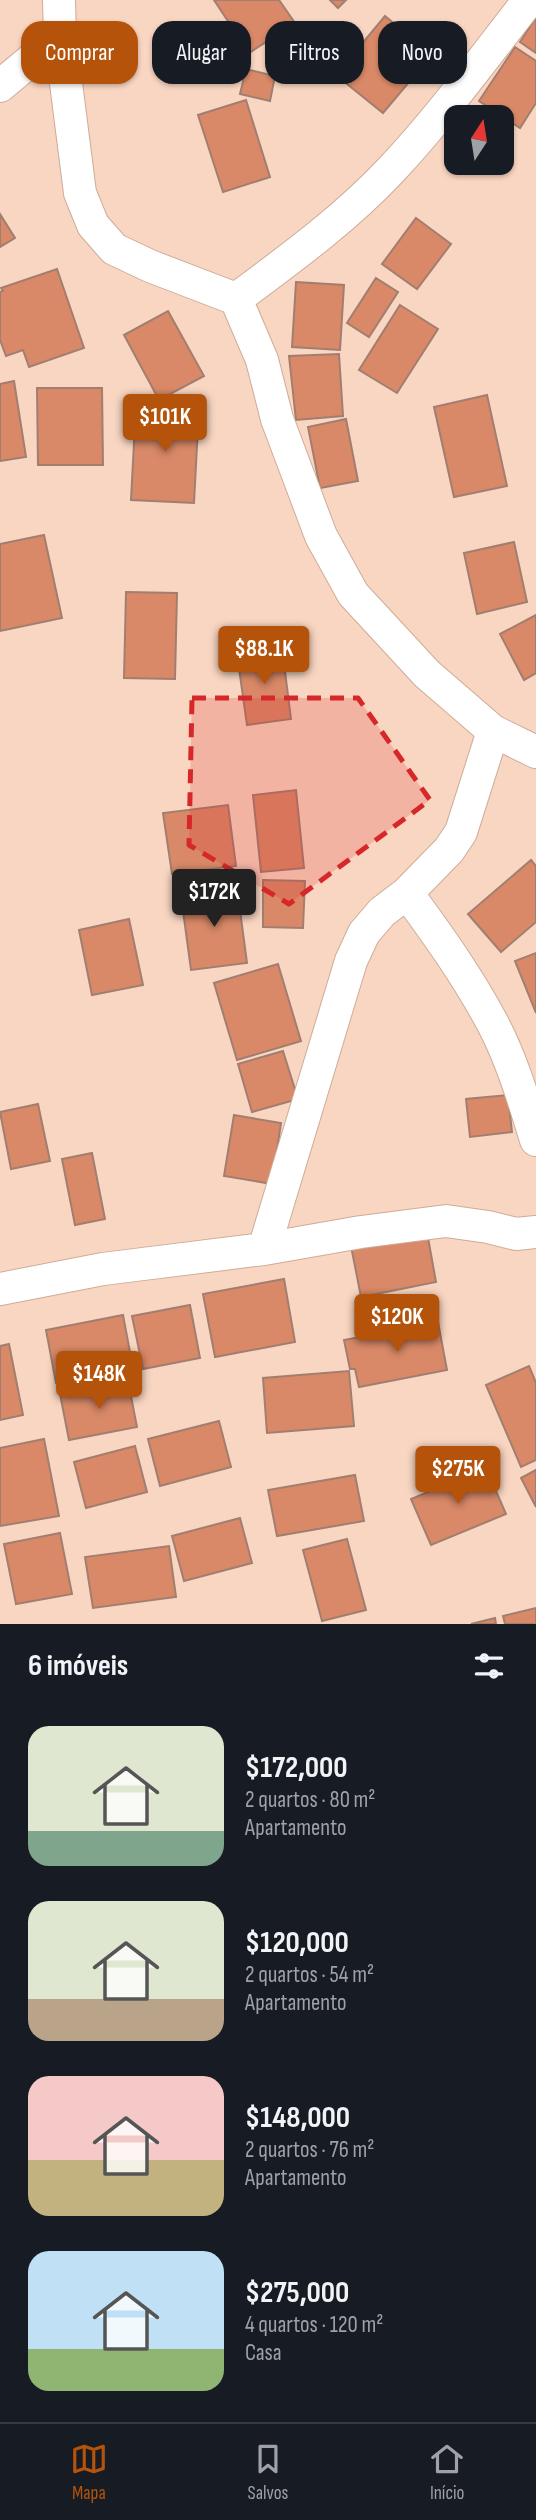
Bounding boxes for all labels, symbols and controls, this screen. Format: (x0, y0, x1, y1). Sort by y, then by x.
chip: Comprar (21, 21, 138, 84)
chip: Alugar (152, 21, 251, 84)
chip: Filtros (265, 21, 364, 84)
chip: Novo (378, 21, 467, 84)
north arrow (444, 105, 514, 175)
map controls (444, 105, 514, 175)
pin: $101K (116, 394, 214, 454)
text: $101K (139, 403, 191, 431)
pin: $88.1K (207, 626, 321, 686)
text: $88.1K (234, 635, 294, 663)
pin: $172K (165, 870, 263, 929)
text: $172K (188, 878, 240, 906)
pin: $120K (348, 1294, 446, 1354)
text: $120K (370, 1303, 424, 1331)
pin: $148K (50, 1352, 148, 1411)
text: $148K (72, 1360, 126, 1388)
pin: $275K (409, 1446, 507, 1506)
text: $275K (431, 1455, 485, 1483)
icon: filters (470, 1647, 508, 1685)
text: 6 imóveis (28, 1648, 128, 1684)
text: $172,000 (245, 1750, 348, 1786)
icon: home (84, 1754, 168, 1838)
text: 2 quartos · 80 m² (245, 1786, 375, 1814)
text: Apartamento (245, 1814, 347, 1842)
text: $120,000 (245, 1925, 349, 1961)
icon: home (84, 1929, 168, 2013)
text: 2 quartos · 54 m² (245, 1961, 374, 1989)
text: Apartamento (245, 1989, 347, 2017)
text: $148,000 (245, 2100, 350, 2136)
icon: home (84, 2104, 168, 2188)
text: 2 quartos · 76 m² (245, 2136, 374, 2164)
text: Apartamento (245, 2164, 347, 2192)
text: $275,000 (245, 2275, 349, 2311)
icon: home (84, 2279, 168, 2363)
text: 4 quartos · 120 m² (245, 2311, 383, 2339)
text: Casa (245, 2339, 282, 2367)
tab: Mapa (70, 2440, 108, 2505)
tab: Salvos (248, 2440, 288, 2505)
tab: Início (428, 2440, 466, 2505)

